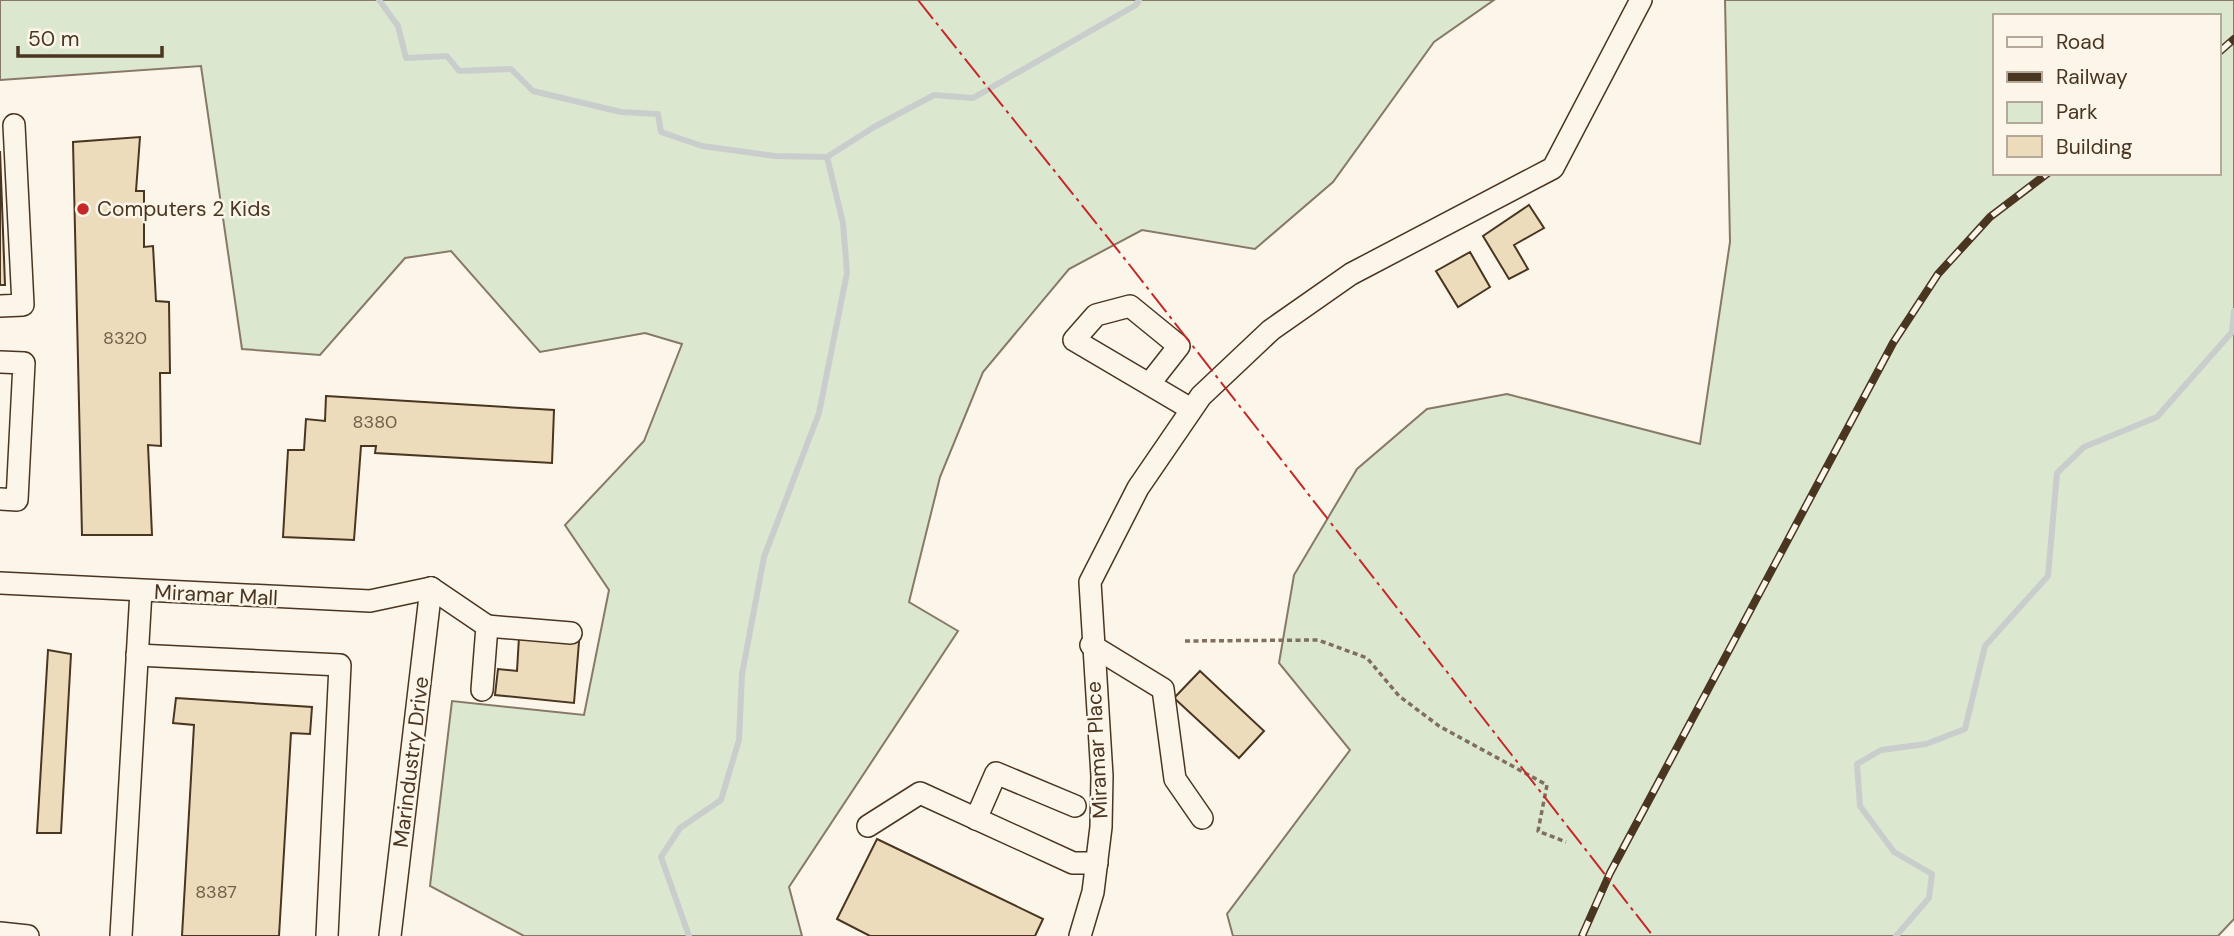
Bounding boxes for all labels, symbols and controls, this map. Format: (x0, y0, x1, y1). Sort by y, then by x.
scale bar (18, 14, 161, 58)
legend (1993, 14, 2220, 175)
text: 50 m (28, 25, 79, 53)
text: Road (2056, 28, 2105, 56)
text: Railway (2056, 63, 2128, 91)
text: Park (2056, 98, 2098, 126)
text: Building (2056, 133, 2133, 161)
place label: Computers 2 Kids (97, 195, 271, 223)
marker: Computers 2 Kids (75, 201, 91, 217)
house number: 8320 (103, 326, 147, 350)
house number: 8380 (353, 410, 397, 434)
street label: Miramar Mall (153, 578, 279, 612)
street label: Marindustry Drive (387, 675, 435, 849)
street label: Miramar Place (1079, 680, 1115, 819)
house number: 8387 (195, 880, 237, 904)

